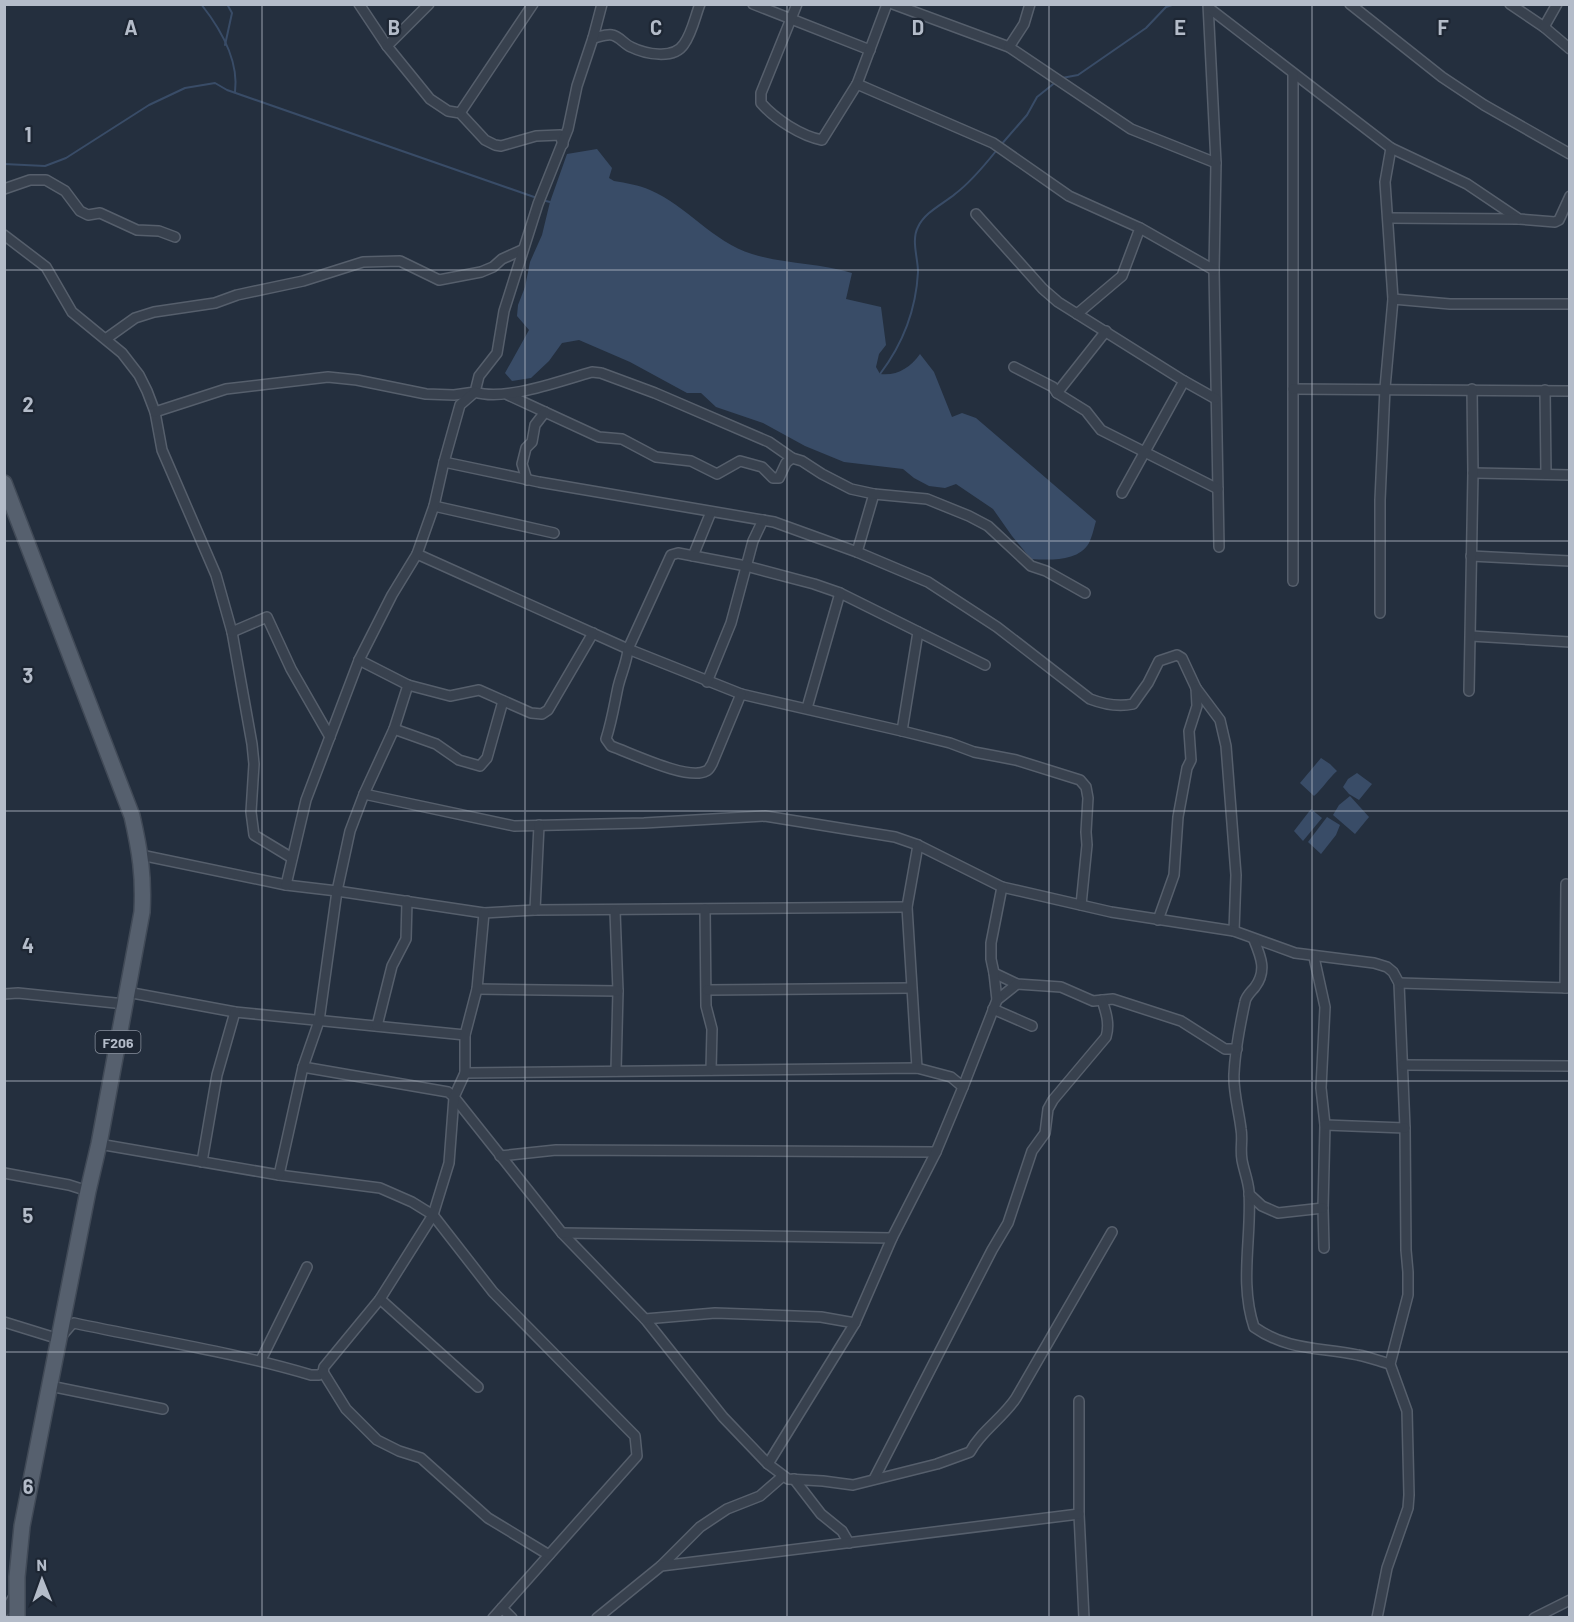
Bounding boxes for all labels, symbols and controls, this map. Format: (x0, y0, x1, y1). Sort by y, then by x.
text: A (124, 15, 138, 39)
text: B (388, 15, 400, 39)
text: C (650, 15, 662, 39)
text: D (912, 15, 924, 39)
text: E (1174, 15, 1186, 39)
text: F (1437, 15, 1449, 39)
text: 1 (24, 122, 32, 146)
text: 2 (22, 392, 34, 416)
text: 3 (23, 663, 33, 687)
text: 4 (22, 933, 34, 957)
road number: F206 (96, 1031, 140, 1053)
text: 5 (23, 1203, 34, 1227)
text: 6 (23, 1474, 34, 1498)
north arrow (12, 1550, 72, 1610)
text: N (36, 1555, 47, 1574)

